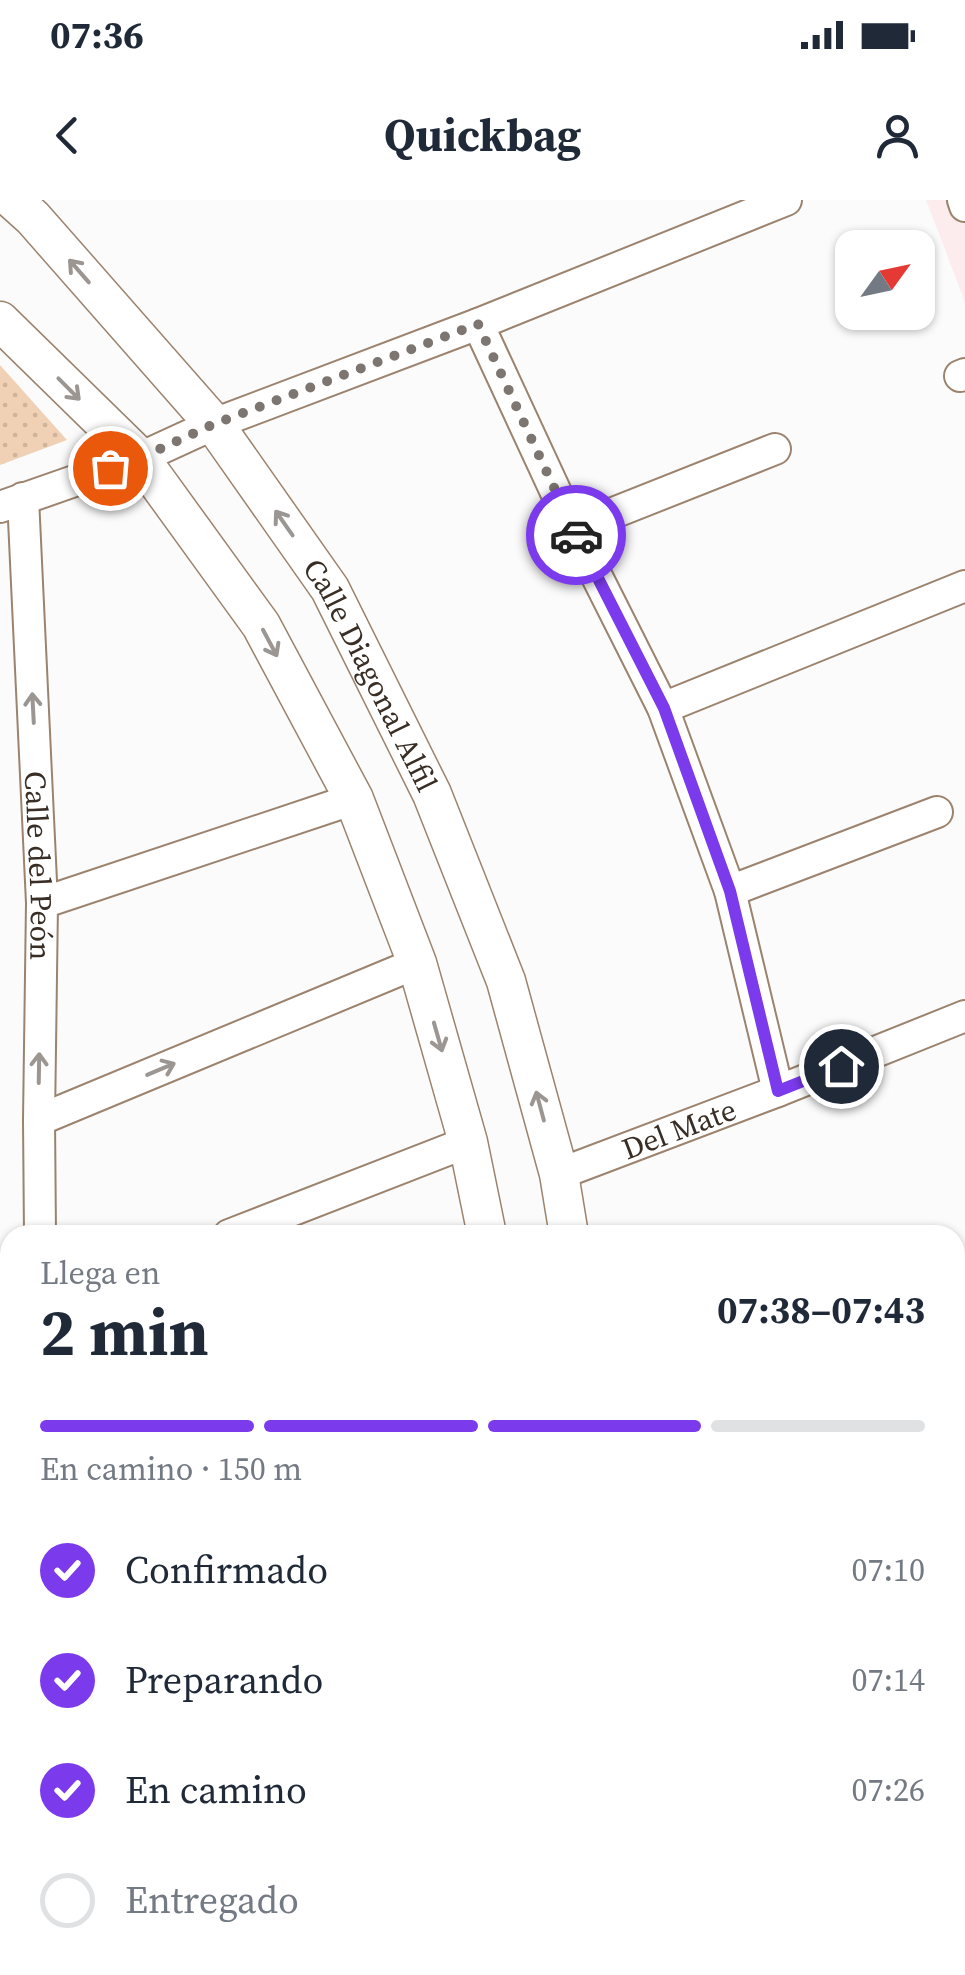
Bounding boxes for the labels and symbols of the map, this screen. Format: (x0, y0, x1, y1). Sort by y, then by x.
north arrow (835, 230, 935, 330)
one-way arrow (68, 259, 91, 284)
one-way arrow (57, 377, 81, 401)
pin (68, 426, 153, 511)
courier (526, 485, 626, 585)
one-way arrow (274, 510, 295, 537)
street label: Calle Diagonal Alfil (294, 550, 448, 798)
one-way arrow (261, 628, 281, 657)
one-way arrow (23, 692, 42, 724)
street label: Calle del Peón (15, 770, 63, 961)
one-way arrow (430, 1021, 448, 1053)
pin (799, 1024, 884, 1109)
one-way arrow (30, 1052, 49, 1084)
one-way arrow (145, 1059, 176, 1077)
street label: Del Mate (616, 1088, 742, 1169)
one-way arrow (530, 1091, 548, 1122)

